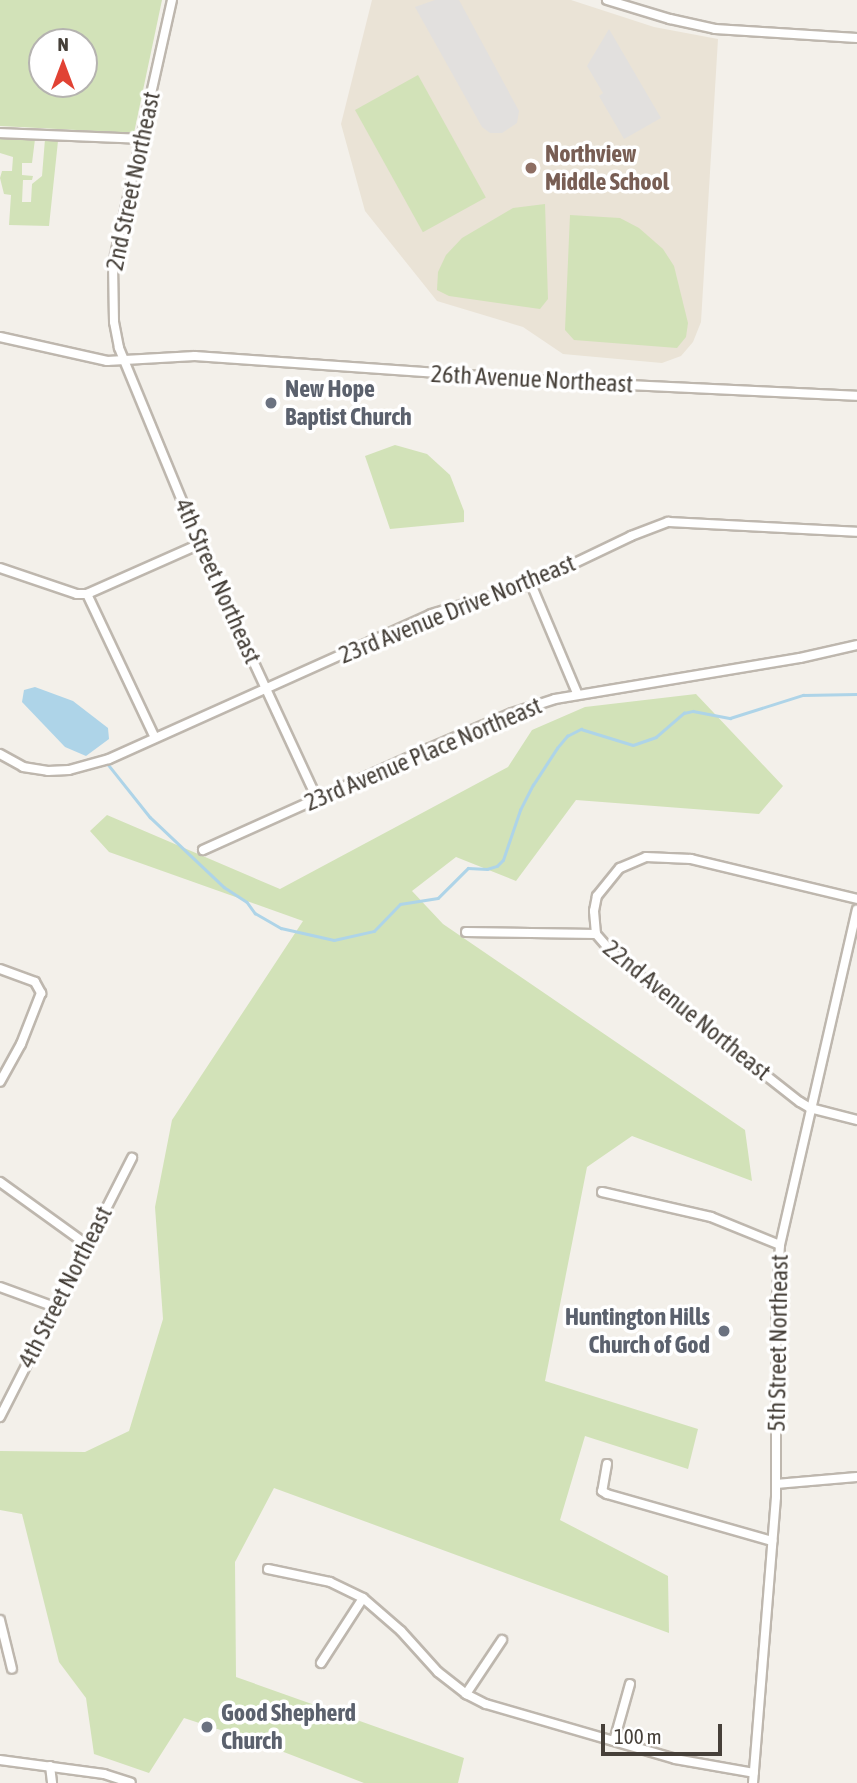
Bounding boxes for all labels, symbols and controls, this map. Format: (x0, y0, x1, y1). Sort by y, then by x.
north arrow (28, 28, 98, 98)
text: N (57, 33, 69, 55)
street label: 2nd Street Northeast (100, 89, 166, 273)
place label: Northview Middle School (545, 140, 669, 196)
marker: Northview Middle School (523, 160, 539, 176)
street label: 26th Avenue Northeast (430, 359, 634, 399)
place label: New Hope Baptist Church (285, 375, 412, 431)
marker: New Hope Baptist Church (263, 395, 279, 411)
street label: 4th Street Northeast (169, 494, 267, 668)
street label: 23rd Avenue Drive Northeast (335, 548, 579, 670)
street label: 23rd Avenue Place Northeast (300, 691, 546, 817)
street label: 22nd Avenue Northeast (598, 934, 776, 1086)
street label: 4th Street Northeast (12, 1201, 118, 1373)
street label: 5th Street Northeast (762, 1254, 794, 1432)
place label: Huntington Hills Church of God (565, 1303, 710, 1359)
marker: Huntington Hills Church of God (716, 1323, 732, 1339)
place label: Good Shepherd Church (221, 1699, 356, 1755)
scale bar (605, 1710, 726, 1754)
marker: Good Shepherd Church (199, 1719, 215, 1735)
text: 100 m (614, 1724, 662, 1748)

